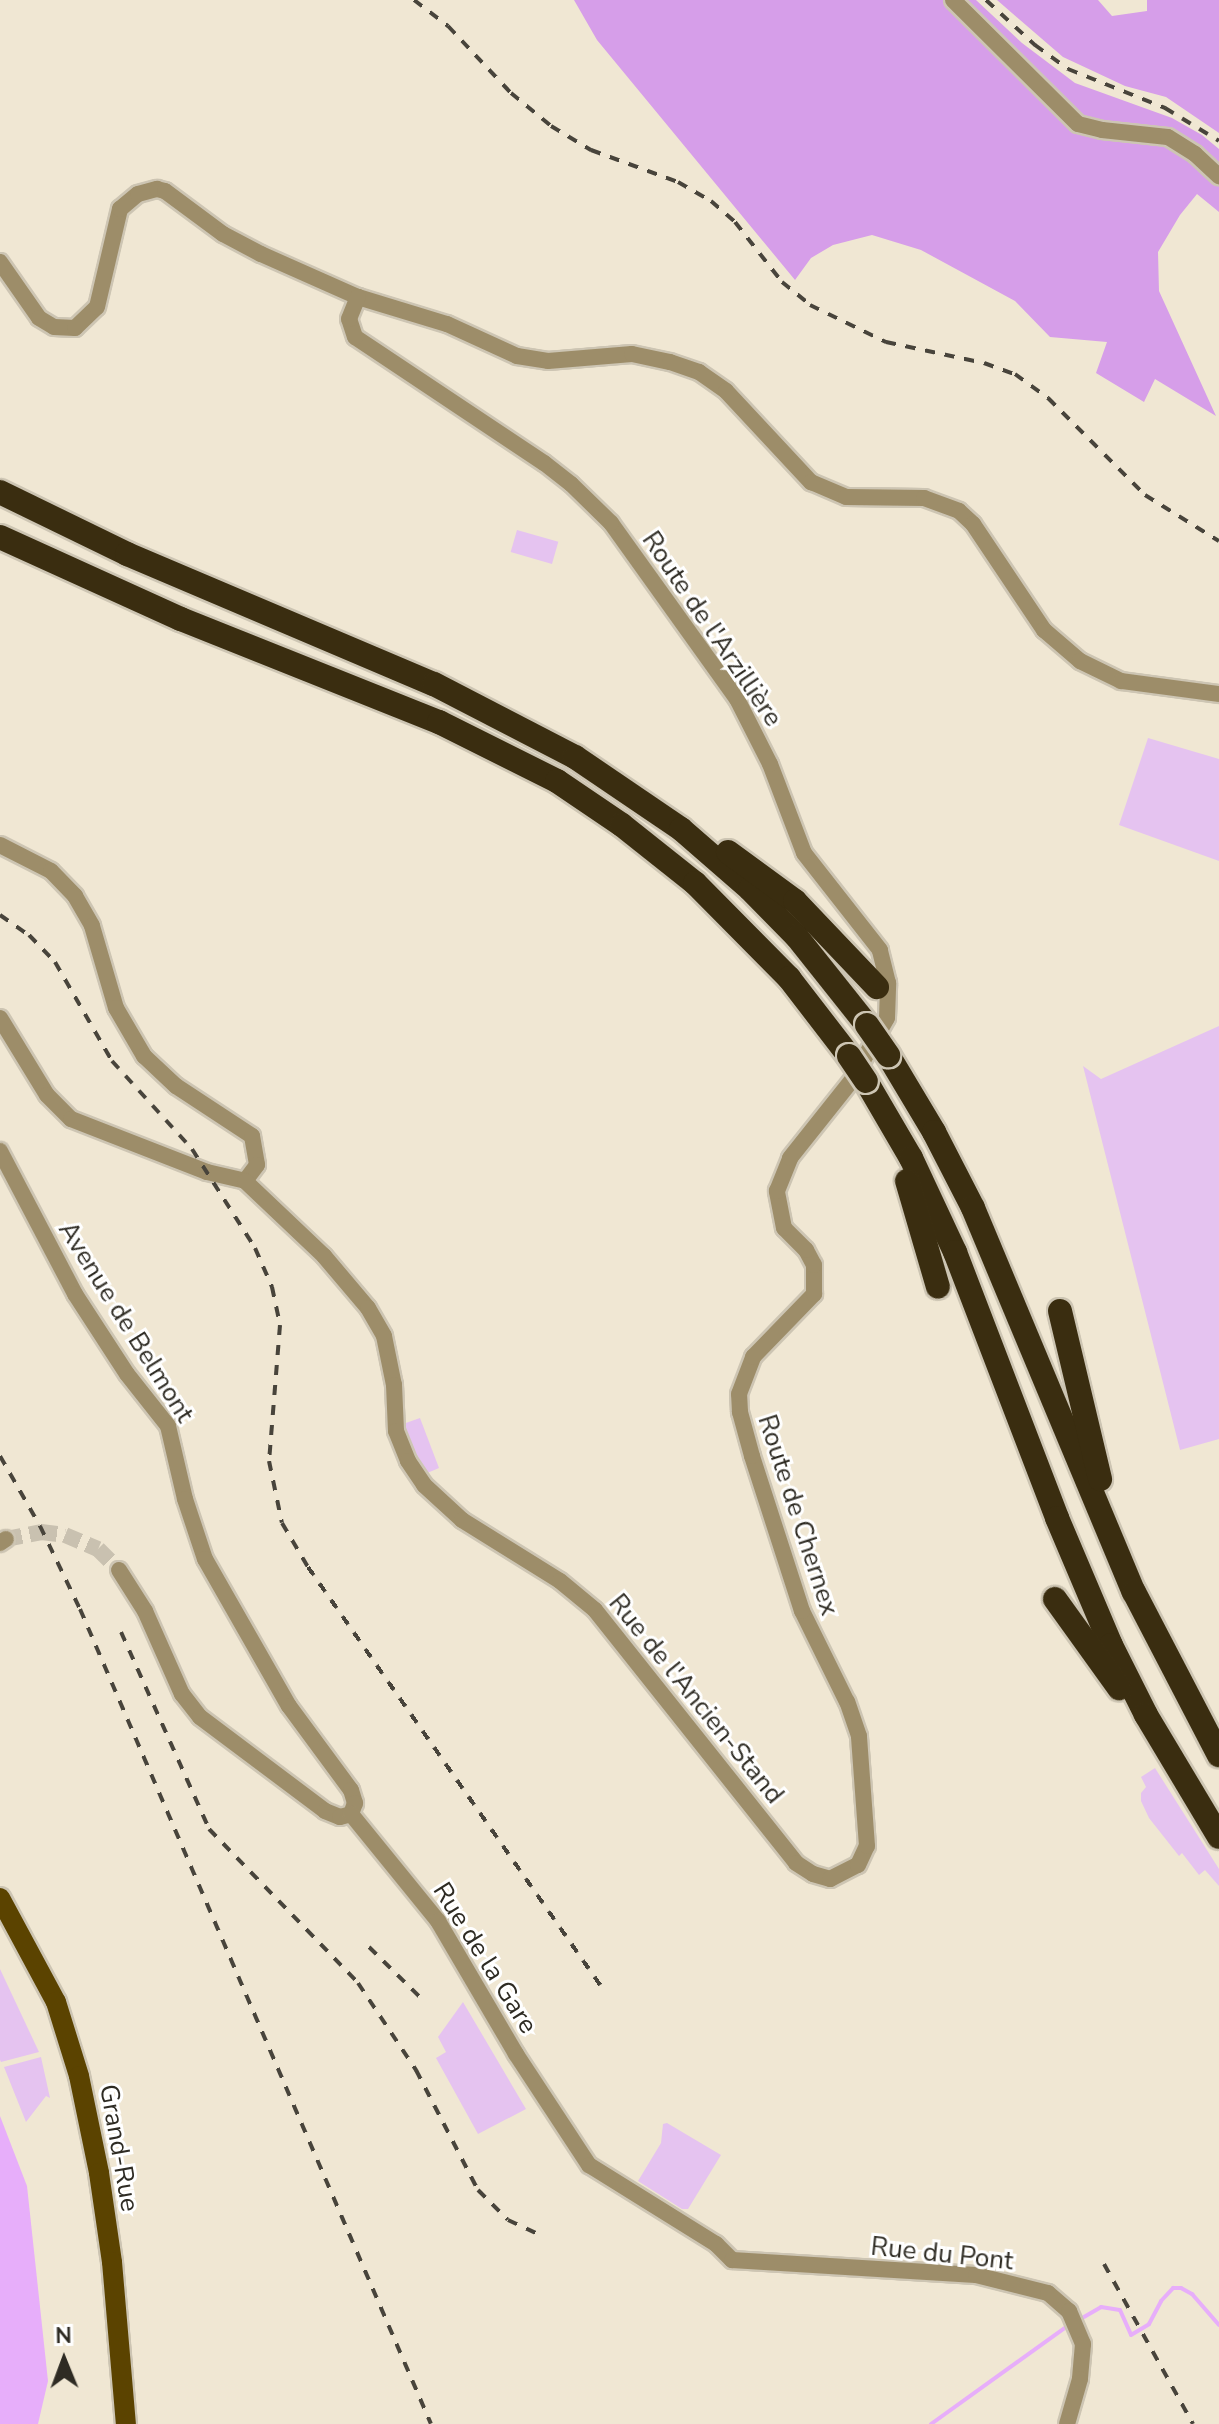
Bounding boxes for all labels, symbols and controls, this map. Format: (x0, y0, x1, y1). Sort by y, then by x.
street label: Route de l'Arzillière (635, 526, 789, 732)
street label: Avenue de Belmont (52, 1216, 200, 1428)
street label: Route de Chernex (751, 1411, 845, 1619)
street label: Rue de l'Ancien-Stand (602, 1588, 790, 1810)
street label: Rue de la Gare (426, 1877, 544, 2039)
street label: Grand-Rue (92, 2082, 146, 2214)
street label: Rue du Pont (869, 2231, 1015, 2277)
north arrow (24, 2320, 104, 2400)
text: N (55, 2321, 72, 2351)

